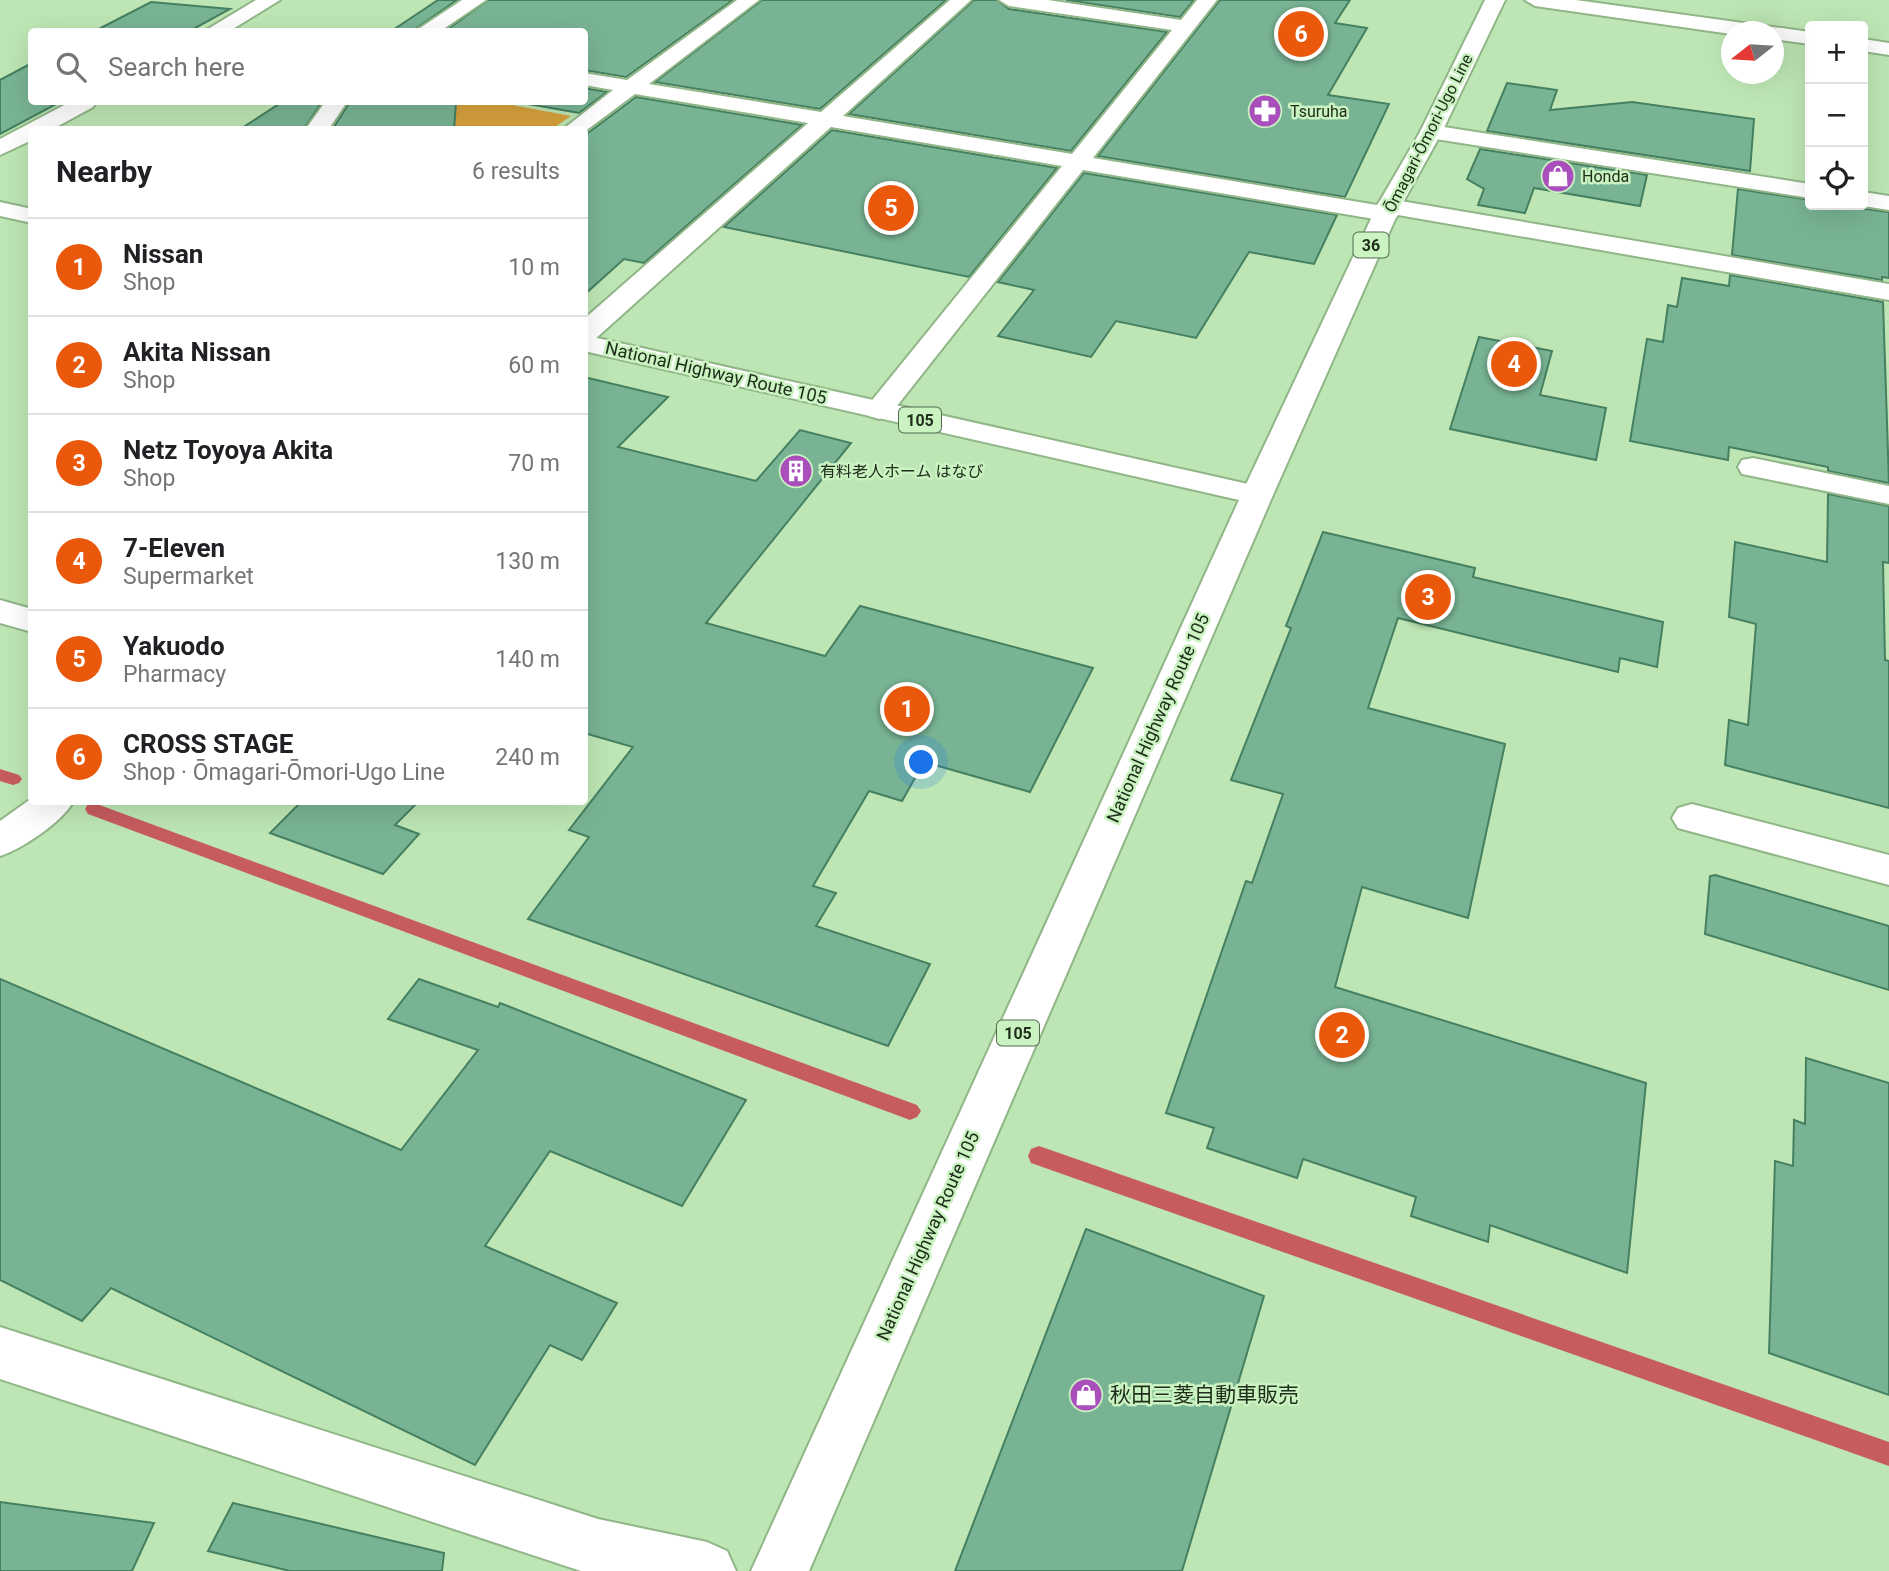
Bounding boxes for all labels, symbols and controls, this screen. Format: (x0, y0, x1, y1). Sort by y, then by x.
pin: 6 (1278, 8, 1324, 60)
north arrow (1721, 21, 1784, 84)
map controls (1805, 21, 1868, 210)
button: + (1805, 21, 1868, 84)
search box (28, 28, 588, 105)
icon: search (52, 48, 90, 86)
street label: Ōmagari-Ōmori-Ugo Line (1380, 51, 1477, 216)
text: Search here (108, 52, 245, 82)
button: − (1805, 84, 1868, 147)
pharmacy icon: Tsuruha (1246, 92, 1284, 130)
place label: Tsuruha (1290, 102, 1347, 121)
button: locate (1805, 147, 1868, 210)
text: Nearby (56, 154, 152, 189)
shop icon: Honda (1539, 157, 1577, 195)
text: 6 results (472, 158, 560, 185)
place label: Honda (1582, 167, 1629, 186)
pin: 5 (868, 182, 914, 234)
road number: 36 (1354, 232, 1388, 258)
text: Nissan (123, 239, 203, 269)
text: 1 (72, 254, 86, 281)
text: 10 m (508, 254, 560, 281)
text: Shop (123, 269, 175, 296)
text: Akita Nissan (123, 337, 271, 367)
street label: National Highway Route 105 (603, 337, 829, 408)
pin: 4 (1491, 338, 1537, 390)
text: 2 (72, 352, 86, 379)
text: 60 m (508, 352, 560, 379)
text: Shop (123, 367, 175, 394)
road number: 105 (899, 408, 941, 432)
text: Netz Toyoya Akita (123, 435, 333, 465)
text: 3 (72, 450, 86, 477)
text: 70 m (508, 450, 560, 477)
building icon: 有料老人ホーム はなび (777, 452, 815, 490)
place label: 有料老人ホーム はなび (820, 462, 984, 481)
text: Shop (123, 465, 175, 492)
text: 7-Eleven (123, 533, 225, 563)
text: 4 (72, 548, 86, 575)
text: 130 m (495, 548, 560, 575)
text: Supermarket (123, 563, 254, 590)
pin: 3 (1405, 571, 1451, 623)
street label: National Highway Route 105 (1102, 610, 1213, 826)
text: Yakuodo (123, 631, 225, 661)
text: 5 (72, 646, 86, 673)
text: 140 m (495, 646, 560, 673)
text: Pharmacy (123, 661, 226, 688)
pin: 1 (884, 683, 930, 735)
text: CROSS STAGE (123, 729, 293, 759)
text: 6 (72, 744, 86, 771)
text: 240 m (495, 744, 560, 771)
your location (904, 745, 938, 779)
text: Shop · Ōmagari-Ōmori-Ugo Line (123, 759, 445, 786)
pin: 2 (1319, 1009, 1365, 1061)
road number: 105 (997, 1021, 1039, 1046)
street label: National Highway Route 105 (872, 1128, 983, 1344)
shop icon: 秋田三菱自動車販売 (1067, 1376, 1105, 1414)
place label: 秋田三菱自動車販売 (1110, 1383, 1299, 1407)

